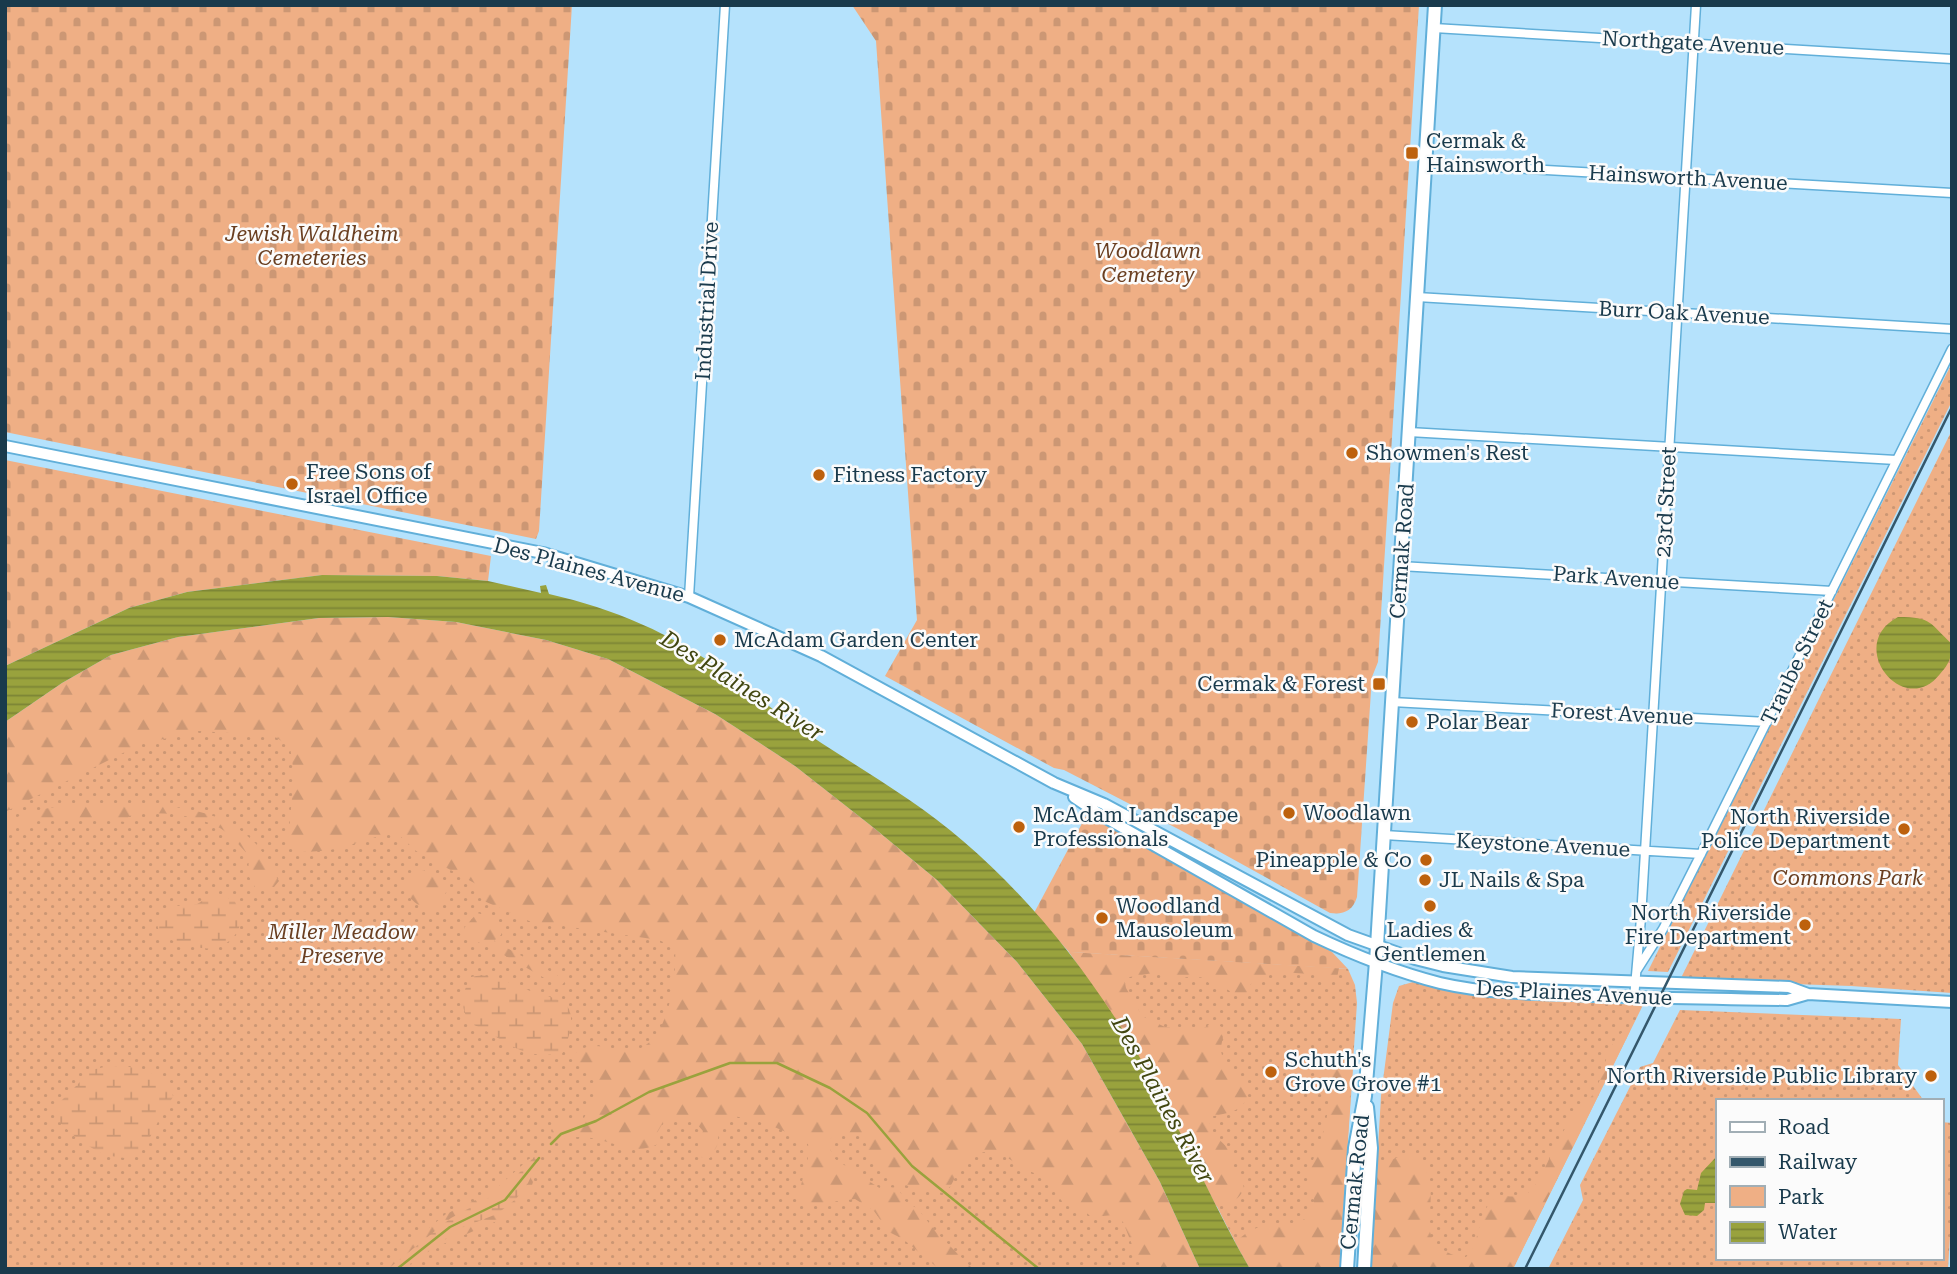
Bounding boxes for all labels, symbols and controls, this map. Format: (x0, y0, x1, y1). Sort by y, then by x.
street label: Northgate Avenue (1601, 26, 1785, 60)
place label: Cermak & Hainsworth (1426, 129, 1545, 177)
marker: Cermak & Hainsworth (1404, 145, 1420, 161)
street label: Hainsworth Avenue (1588, 161, 1788, 195)
street label: Industrial Drive (691, 221, 723, 381)
park label: Jewish Waldheim Cemeteries (224, 222, 399, 270)
park label: Woodlawn Cemetery (1095, 239, 1201, 287)
street label: Burr Oak Avenue (1598, 297, 1770, 329)
place label: Showmen's Rest (1366, 441, 1529, 465)
marker: Showmen's Rest (1344, 445, 1360, 461)
street label: 23rd Street (1651, 446, 1681, 558)
place label: Free Sons of Israel Office (306, 460, 432, 508)
place label: Fitness Factory (833, 463, 987, 487)
marker: Fitness Factory (811, 467, 827, 483)
marker: Free Sons of Israel Office (284, 476, 300, 492)
street label: Cermak Road (1385, 482, 1419, 620)
street label: Des Plaines Avenue (491, 533, 687, 607)
street label: Park Avenue (1552, 562, 1680, 594)
street label: Traube Street (1756, 595, 1838, 729)
water label: Des Plaines River (655, 624, 829, 747)
place label: McAdam Garden Center (734, 628, 978, 652)
marker: McAdam Garden Center (712, 632, 728, 648)
place label: Cermak & Forest (1197, 672, 1365, 696)
marker: Cermak & Forest (1371, 676, 1387, 692)
street label: Forest Avenue (1550, 698, 1694, 730)
place label: Polar Bear (1426, 710, 1530, 734)
marker: Polar Bear (1404, 714, 1420, 730)
place label: Woodlawn (1303, 801, 1411, 825)
place label: McAdam Landscape Professionals (1033, 803, 1238, 851)
marker: Woodlawn (1281, 805, 1297, 821)
place label: North Riverside Police Department (1701, 805, 1890, 853)
marker: McAdam Landscape Professionals (1011, 819, 1027, 835)
marker: North Riverside Police Department (1896, 821, 1912, 837)
street label: Keystone Avenue (1455, 828, 1631, 862)
place label: Pineapple & Co (1256, 848, 1412, 872)
marker: Pineapple & Co (1418, 852, 1434, 868)
park label: Commons Park (1773, 866, 1924, 890)
place label: JL Nails & Spa (1439, 868, 1585, 892)
marker: JL Nails & Spa (1417, 872, 1433, 888)
place label: Woodland Mausoleum (1116, 894, 1233, 942)
marker: Ladies & Gentlemen (1422, 898, 1438, 914)
place label: North Riverside Fire Department (1625, 901, 1791, 949)
marker: Woodland Mausoleum (1094, 910, 1110, 926)
marker: North Riverside Fire Department (1797, 917, 1813, 933)
place label: Ladies & Gentlemen (1374, 918, 1486, 966)
park label: Miller Meadow Preserve (267, 920, 417, 968)
street label: Des Plaines Avenue (1475, 976, 1673, 1010)
water label: Des Plaines River (1105, 1011, 1220, 1189)
place label: Schuth's Grove Grove #1 (1285, 1048, 1442, 1096)
marker: Schuth's Grove Grove #1 (1263, 1064, 1279, 1080)
place label: North Riverside Public Library (1607, 1064, 1918, 1088)
marker: North Riverside Public Library (1923, 1068, 1939, 1084)
legend (1716, 1099, 1943, 1260)
street label: Cermak Road (1336, 1113, 1374, 1251)
text: Road (1778, 1115, 1830, 1139)
text: Railway (1778, 1150, 1858, 1174)
text: Park (1778, 1185, 1824, 1209)
text: Water (1778, 1220, 1838, 1244)

